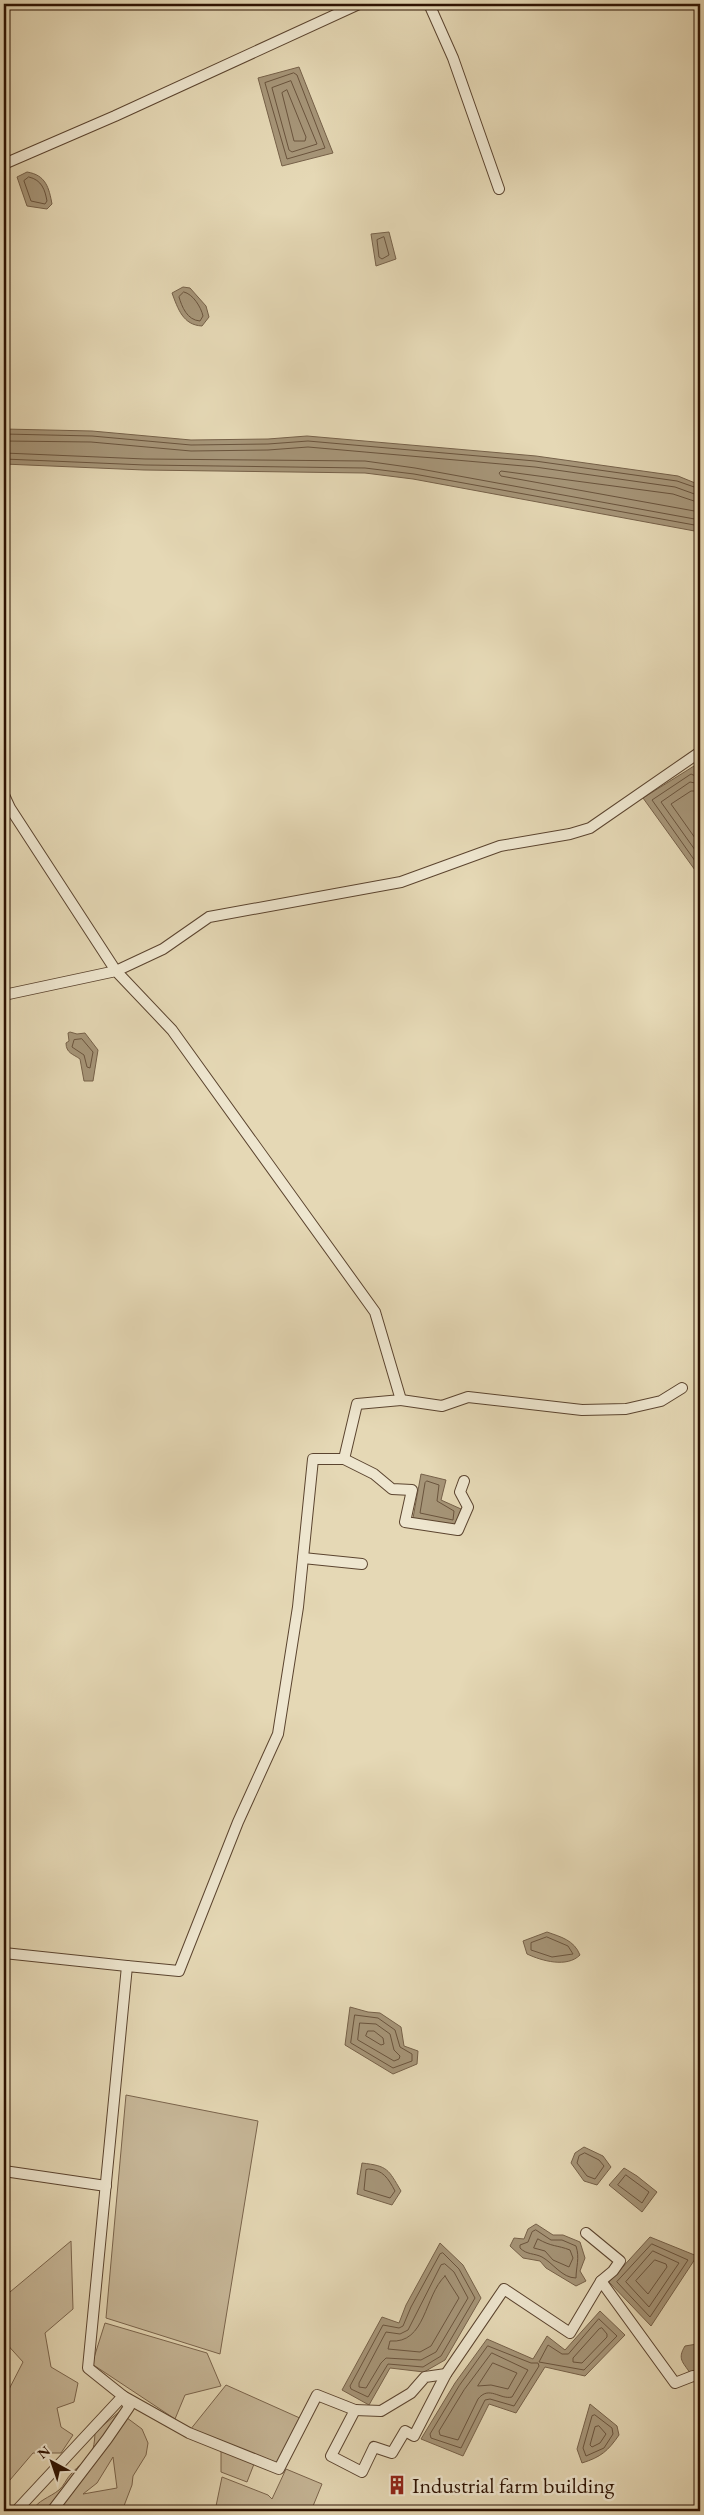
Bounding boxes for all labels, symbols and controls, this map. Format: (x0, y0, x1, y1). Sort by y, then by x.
north arrow (28, 2438, 78, 2488)
text: N (34, 2441, 54, 2463)
place label: Industrial farm building (412, 2471, 615, 2500)
building icon: Industrial farm building (386, 2474, 408, 2496)

